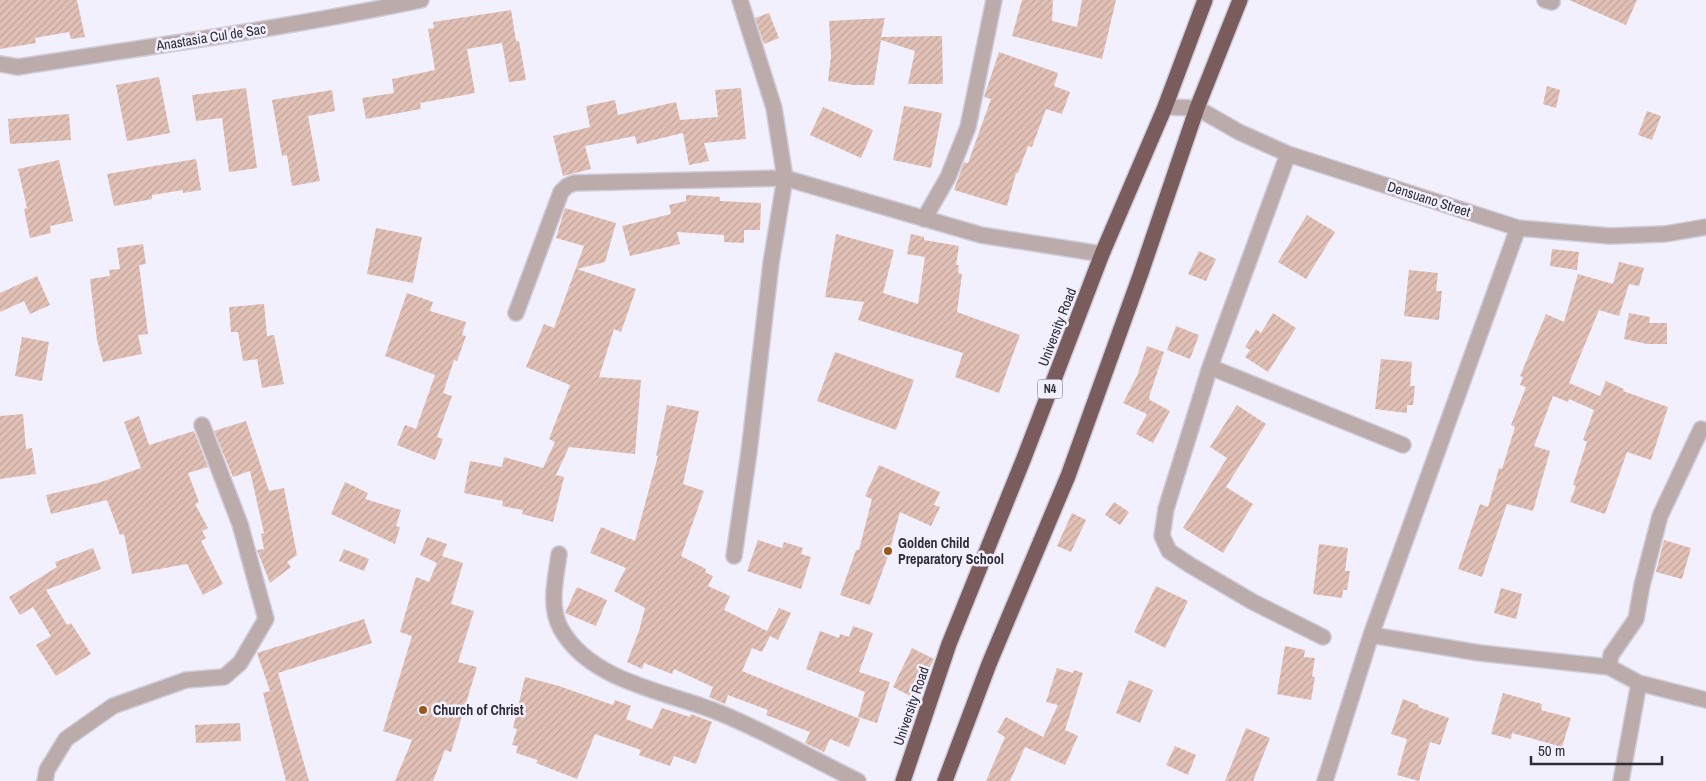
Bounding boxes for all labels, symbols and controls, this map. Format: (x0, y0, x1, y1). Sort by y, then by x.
street label: Anastasia Cul de Sac (154, 19, 267, 55)
street label: Densuano Street (1385, 177, 1473, 221)
street label: University Road (1034, 285, 1080, 369)
road number: N4 (1038, 379, 1062, 398)
place label: Golden Child Preparatory School (898, 534, 1004, 568)
marker: Golden Child Preparatory School (882, 545, 894, 557)
street label: University Road (889, 664, 933, 748)
place label: Church of Christ (433, 701, 524, 719)
marker: Church of Christ (417, 704, 429, 716)
scale bar (1531, 734, 1662, 766)
text: 50 m (1538, 740, 1565, 761)

